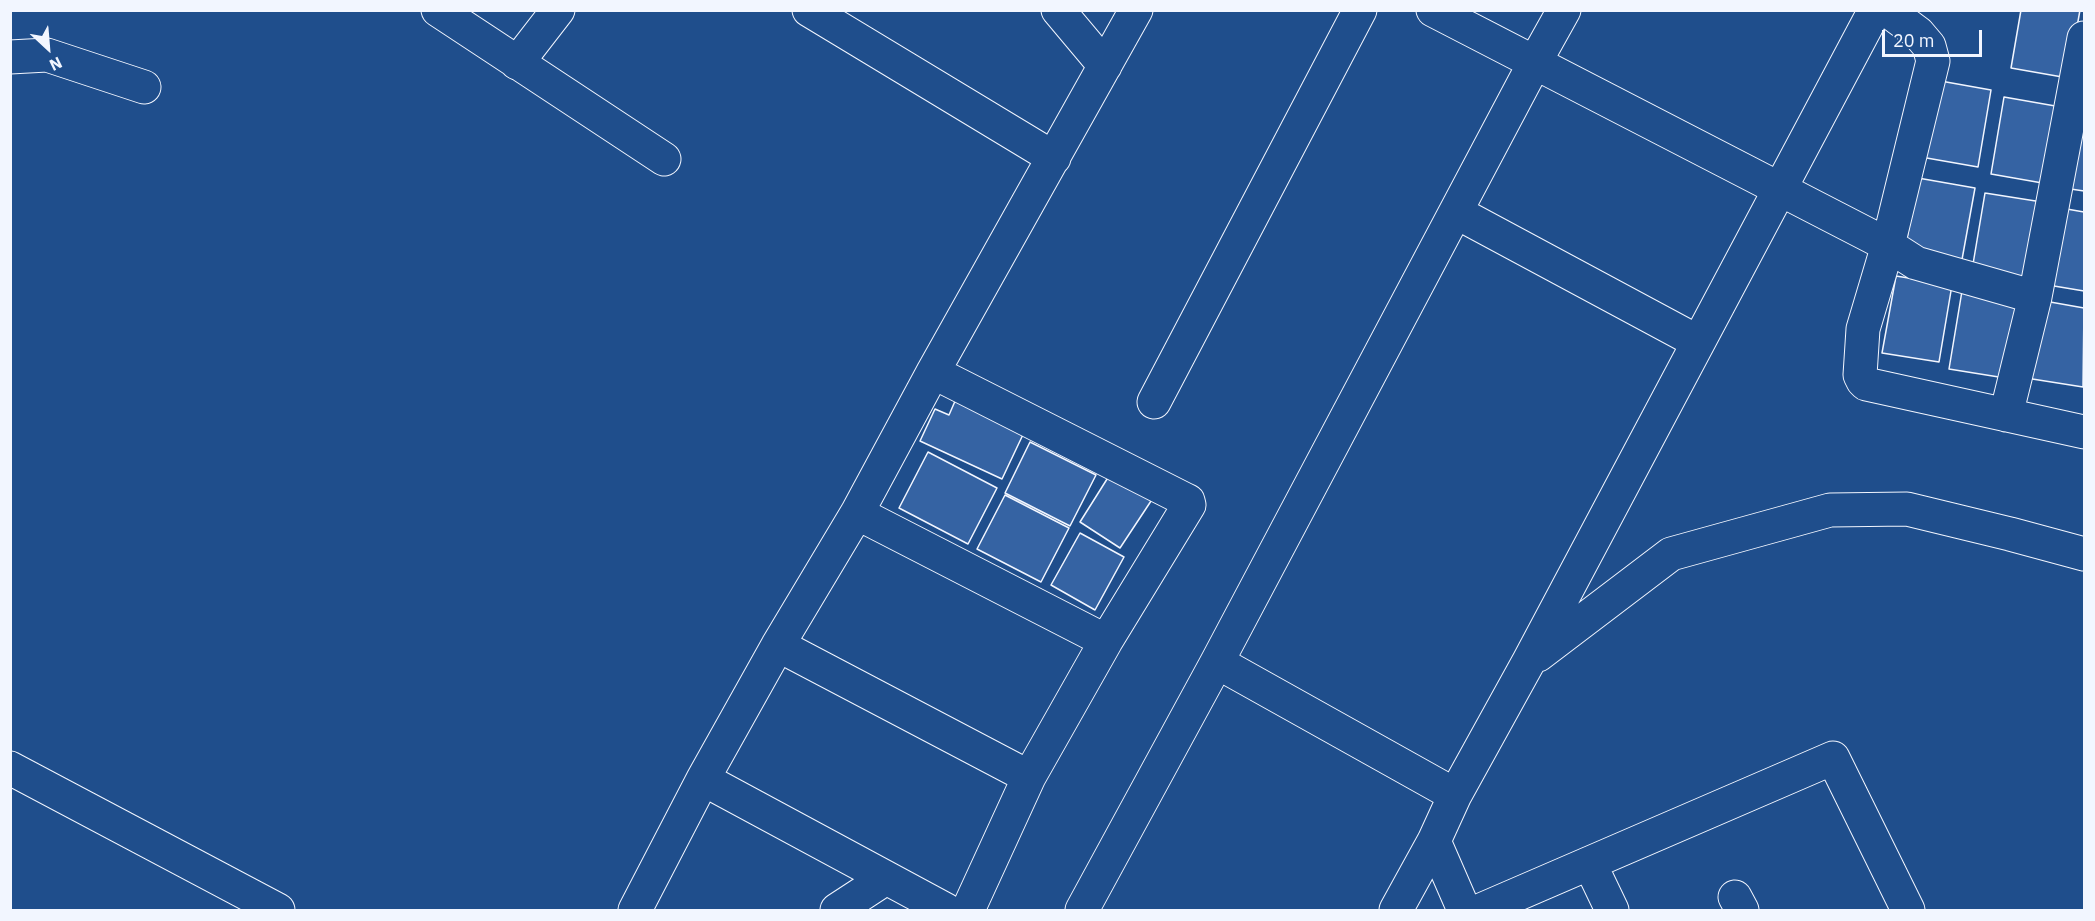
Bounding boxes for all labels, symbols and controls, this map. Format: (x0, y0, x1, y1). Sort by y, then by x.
north arrow (18, 18, 78, 78)
scale bar (1885, 18, 1986, 56)
text: 20 m (1893, 29, 1935, 52)
text: N (46, 53, 65, 76)

